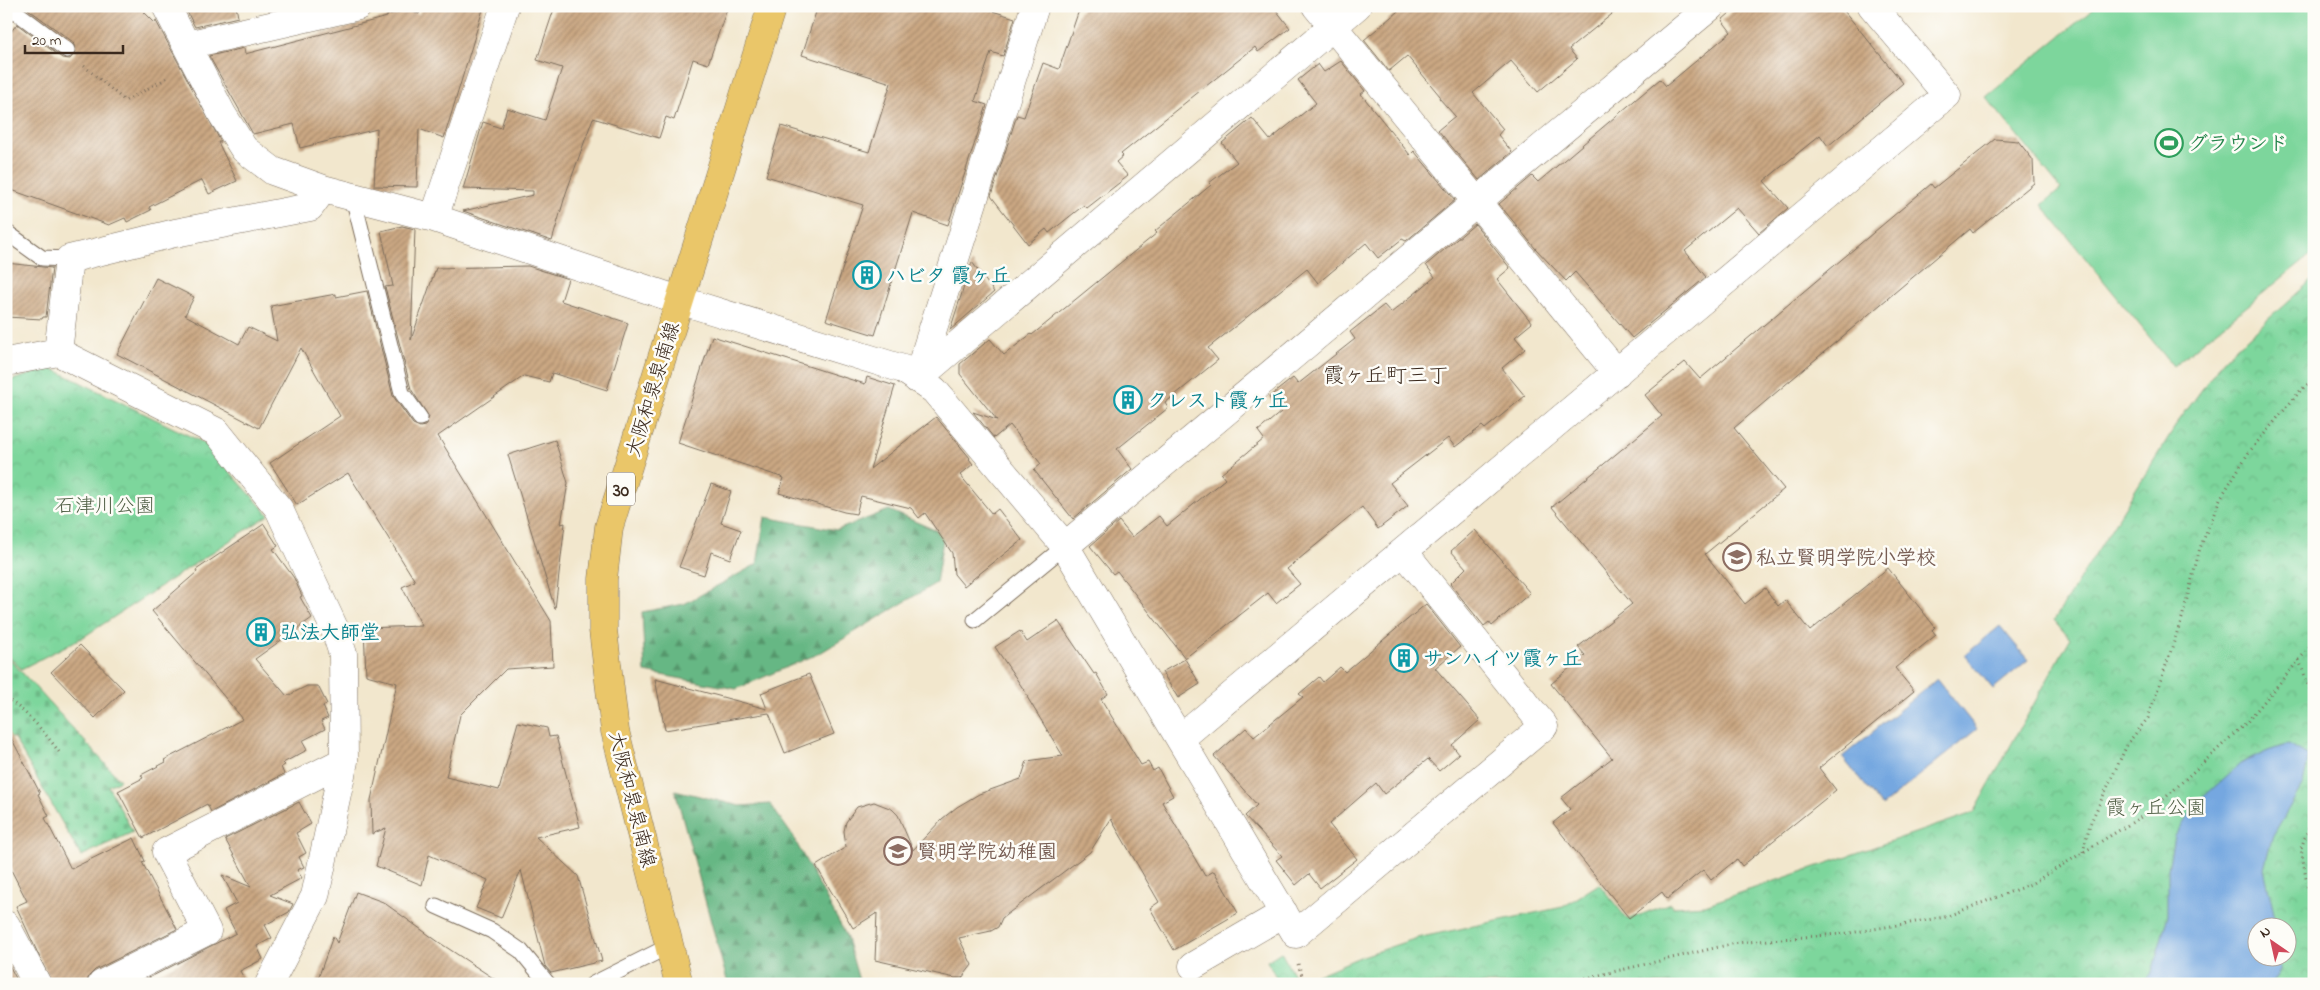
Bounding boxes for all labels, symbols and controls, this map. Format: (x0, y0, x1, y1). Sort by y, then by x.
scale bar (25, 22, 122, 54)
text: 20 m (32, 30, 62, 52)
sports icon: グラウンド (2154, 128, 2184, 158)
place label: グラウンド (2188, 131, 2288, 160)
building icon: ハビタ 霞ヶ丘 (852, 260, 882, 290)
place label: ハビタ 霞ヶ丘 (886, 263, 1011, 292)
street label: 大阪和泉泉南線 (620, 319, 689, 461)
district label: 霞ヶ丘町三丁 (1323, 362, 1449, 392)
building icon: クレスト霞ヶ丘 (1113, 385, 1143, 415)
place label: クレスト霞ヶ丘 (1147, 388, 1289, 417)
road number: 30 (607, 472, 635, 506)
park label: 石津川公園 (55, 493, 155, 522)
school or university icon: 私立賢明学院小学校 (1722, 542, 1752, 572)
place label: 私立賢明学院小学校 (1756, 545, 1936, 574)
building icon: 弘法大師堂 (246, 617, 276, 647)
place label: 弘法大師堂 (280, 620, 380, 649)
building icon: サンハイツ霞ヶ丘 (1389, 643, 1419, 673)
place label: サンハイツ霞ヶ丘 (1423, 646, 1582, 675)
street label: 大阪和泉泉南線 (600, 728, 662, 871)
park label: 霞ヶ丘公園 (2106, 795, 2206, 824)
school or university icon: 賢明学院幼稚園 (883, 836, 913, 866)
place label: 賢明学院幼稚園 (917, 839, 1057, 868)
north arrow (2248, 918, 2298, 968)
text: N (2256, 921, 2275, 944)

